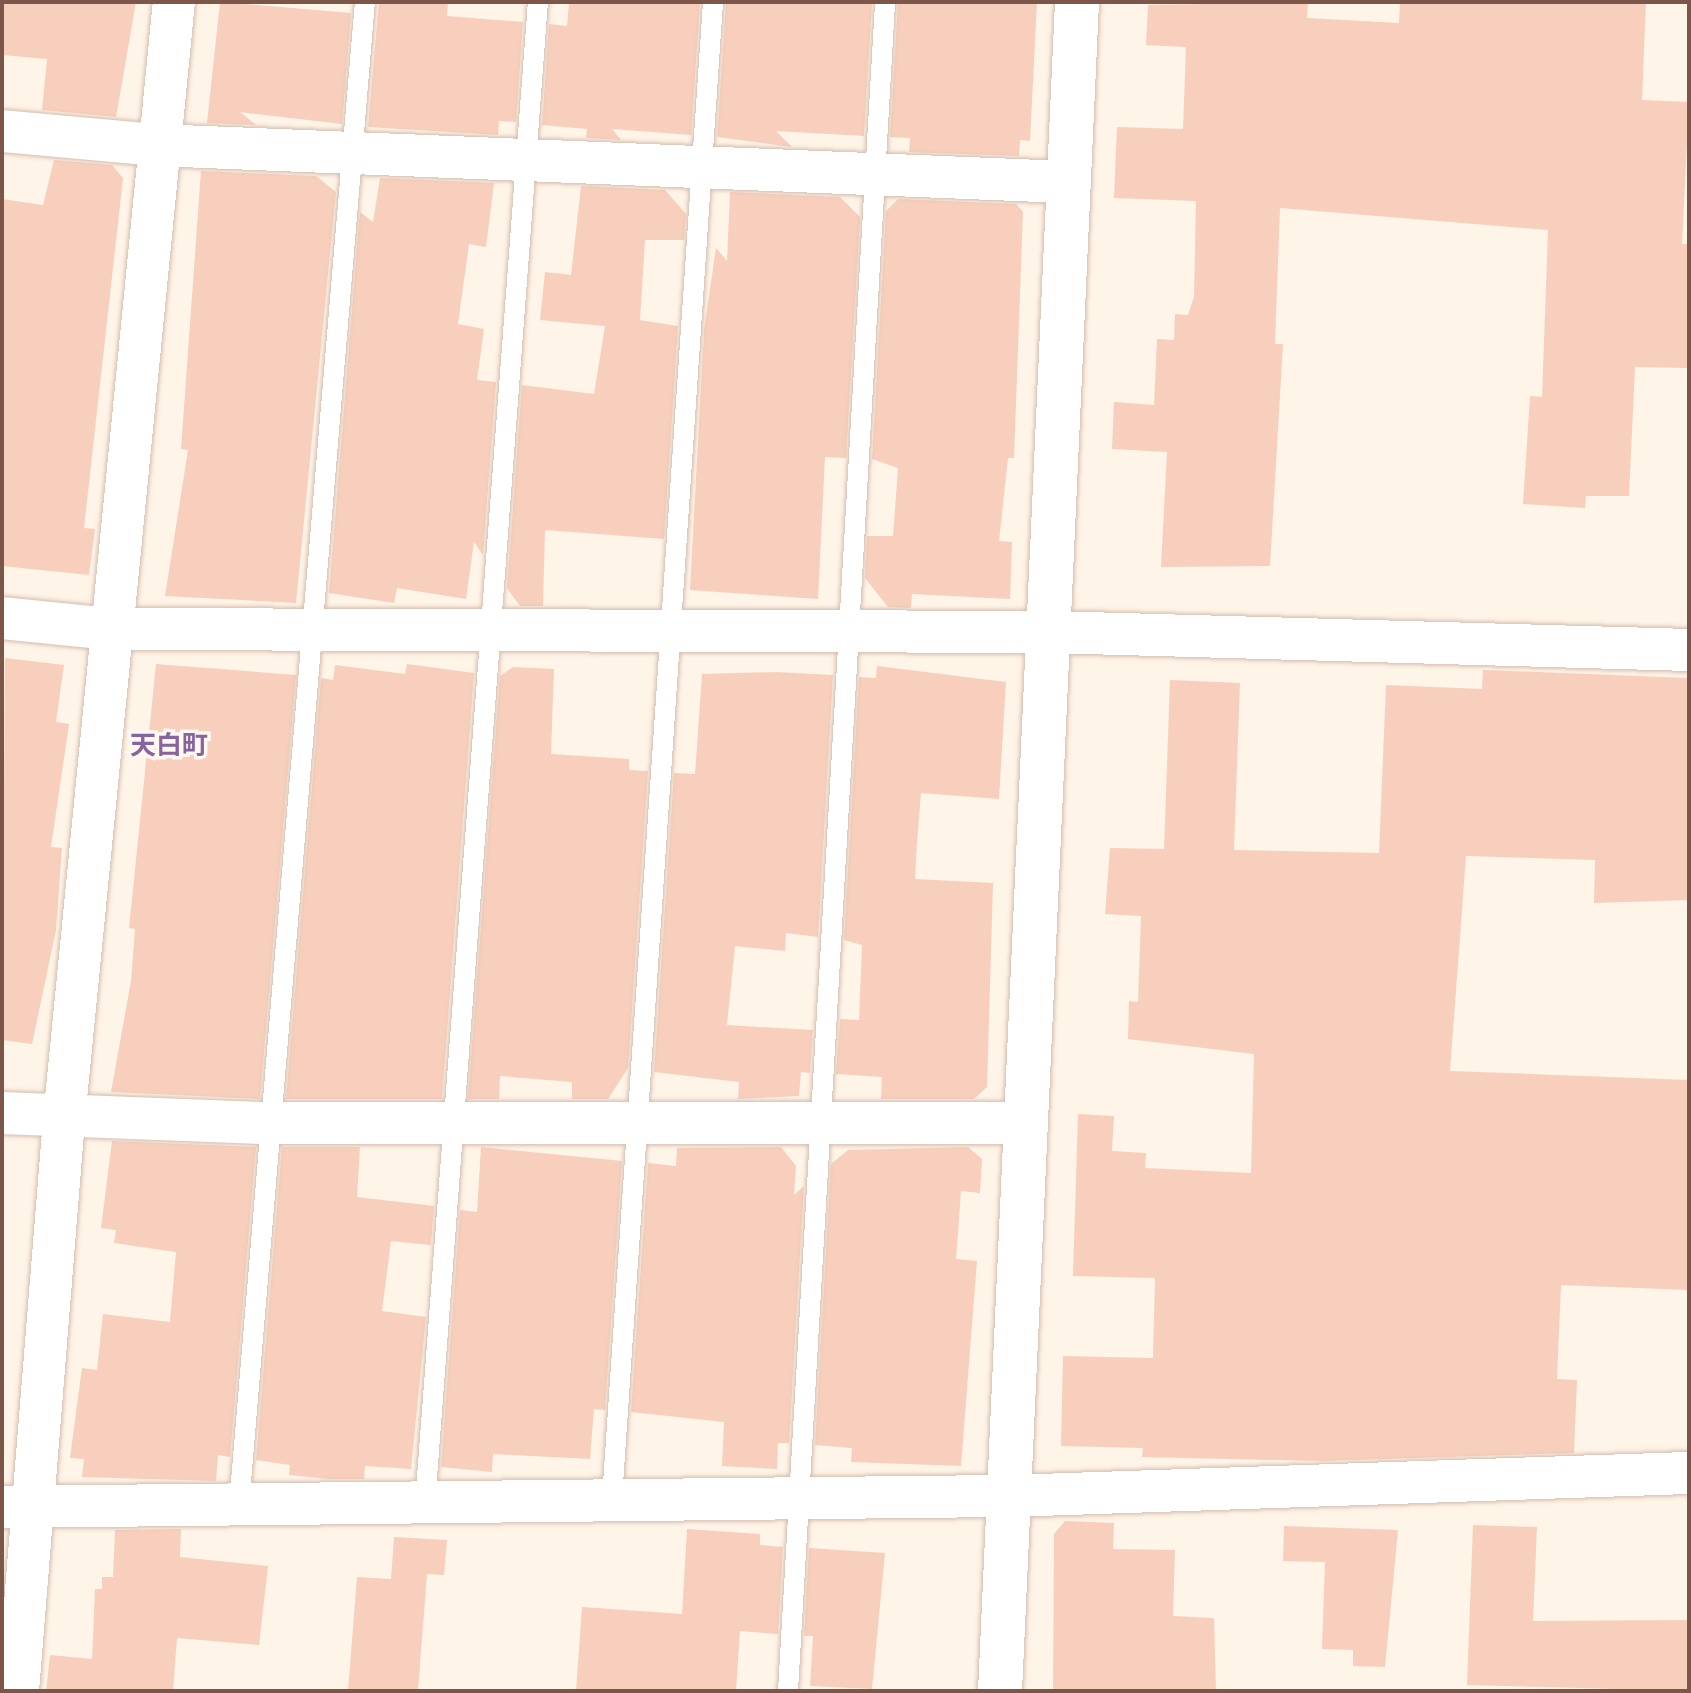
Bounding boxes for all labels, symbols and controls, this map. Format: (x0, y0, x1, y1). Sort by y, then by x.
district label: 天白町 (130, 730, 208, 762)

